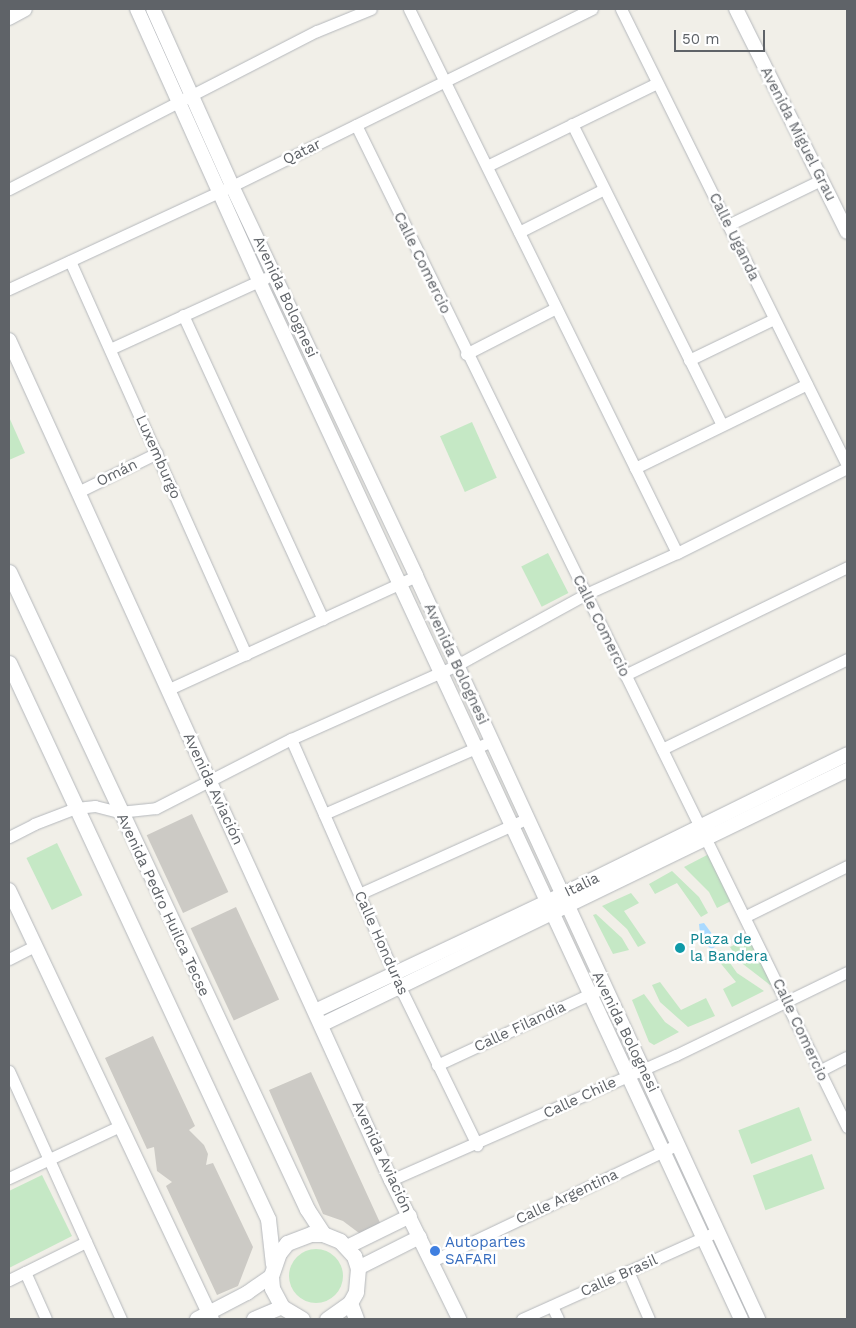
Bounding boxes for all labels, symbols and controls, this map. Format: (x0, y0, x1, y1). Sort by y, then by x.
scale bar (676, 20, 767, 52)
text: 50 m (682, 30, 719, 48)
street label: Avenida Miguel Grau (756, 64, 840, 204)
street label: Qatar (280, 135, 324, 169)
street label: Calle Uganda (705, 190, 763, 284)
street label: Calle Comercio (390, 209, 454, 317)
street label: Avenida Bolognesi (249, 233, 321, 361)
street label: Luxemburgo (131, 412, 185, 502)
street label: Omán (94, 455, 140, 491)
street label: Calle Comercio (569, 572, 633, 680)
street label: Avenida Bolognesi (420, 600, 492, 728)
street label: Avenida Aviación (179, 730, 247, 848)
street label: Avenida Pedro Huilca Tecse (112, 810, 214, 1000)
street label: Italia (562, 869, 602, 901)
street label: Calle Honduras (350, 888, 412, 998)
place label: Plaza de la Bandera (690, 930, 768, 965)
marker: Plaza de la Bandera (674, 942, 686, 954)
street label: Avenida Bolognesi (588, 969, 662, 1095)
street label: Calle Comercio (768, 976, 832, 1084)
street label: Calle Filandia (471, 998, 569, 1056)
street label: Calle Chile (541, 1073, 619, 1123)
street label: Avenida Aviación (348, 1098, 416, 1216)
street label: Calle Argentina (513, 1165, 621, 1229)
place label: Autopartes SAFARI (445, 1233, 526, 1268)
marker: Autopartes SAFARI (429, 1245, 441, 1257)
street label: Calle Brasil (578, 1251, 660, 1301)

